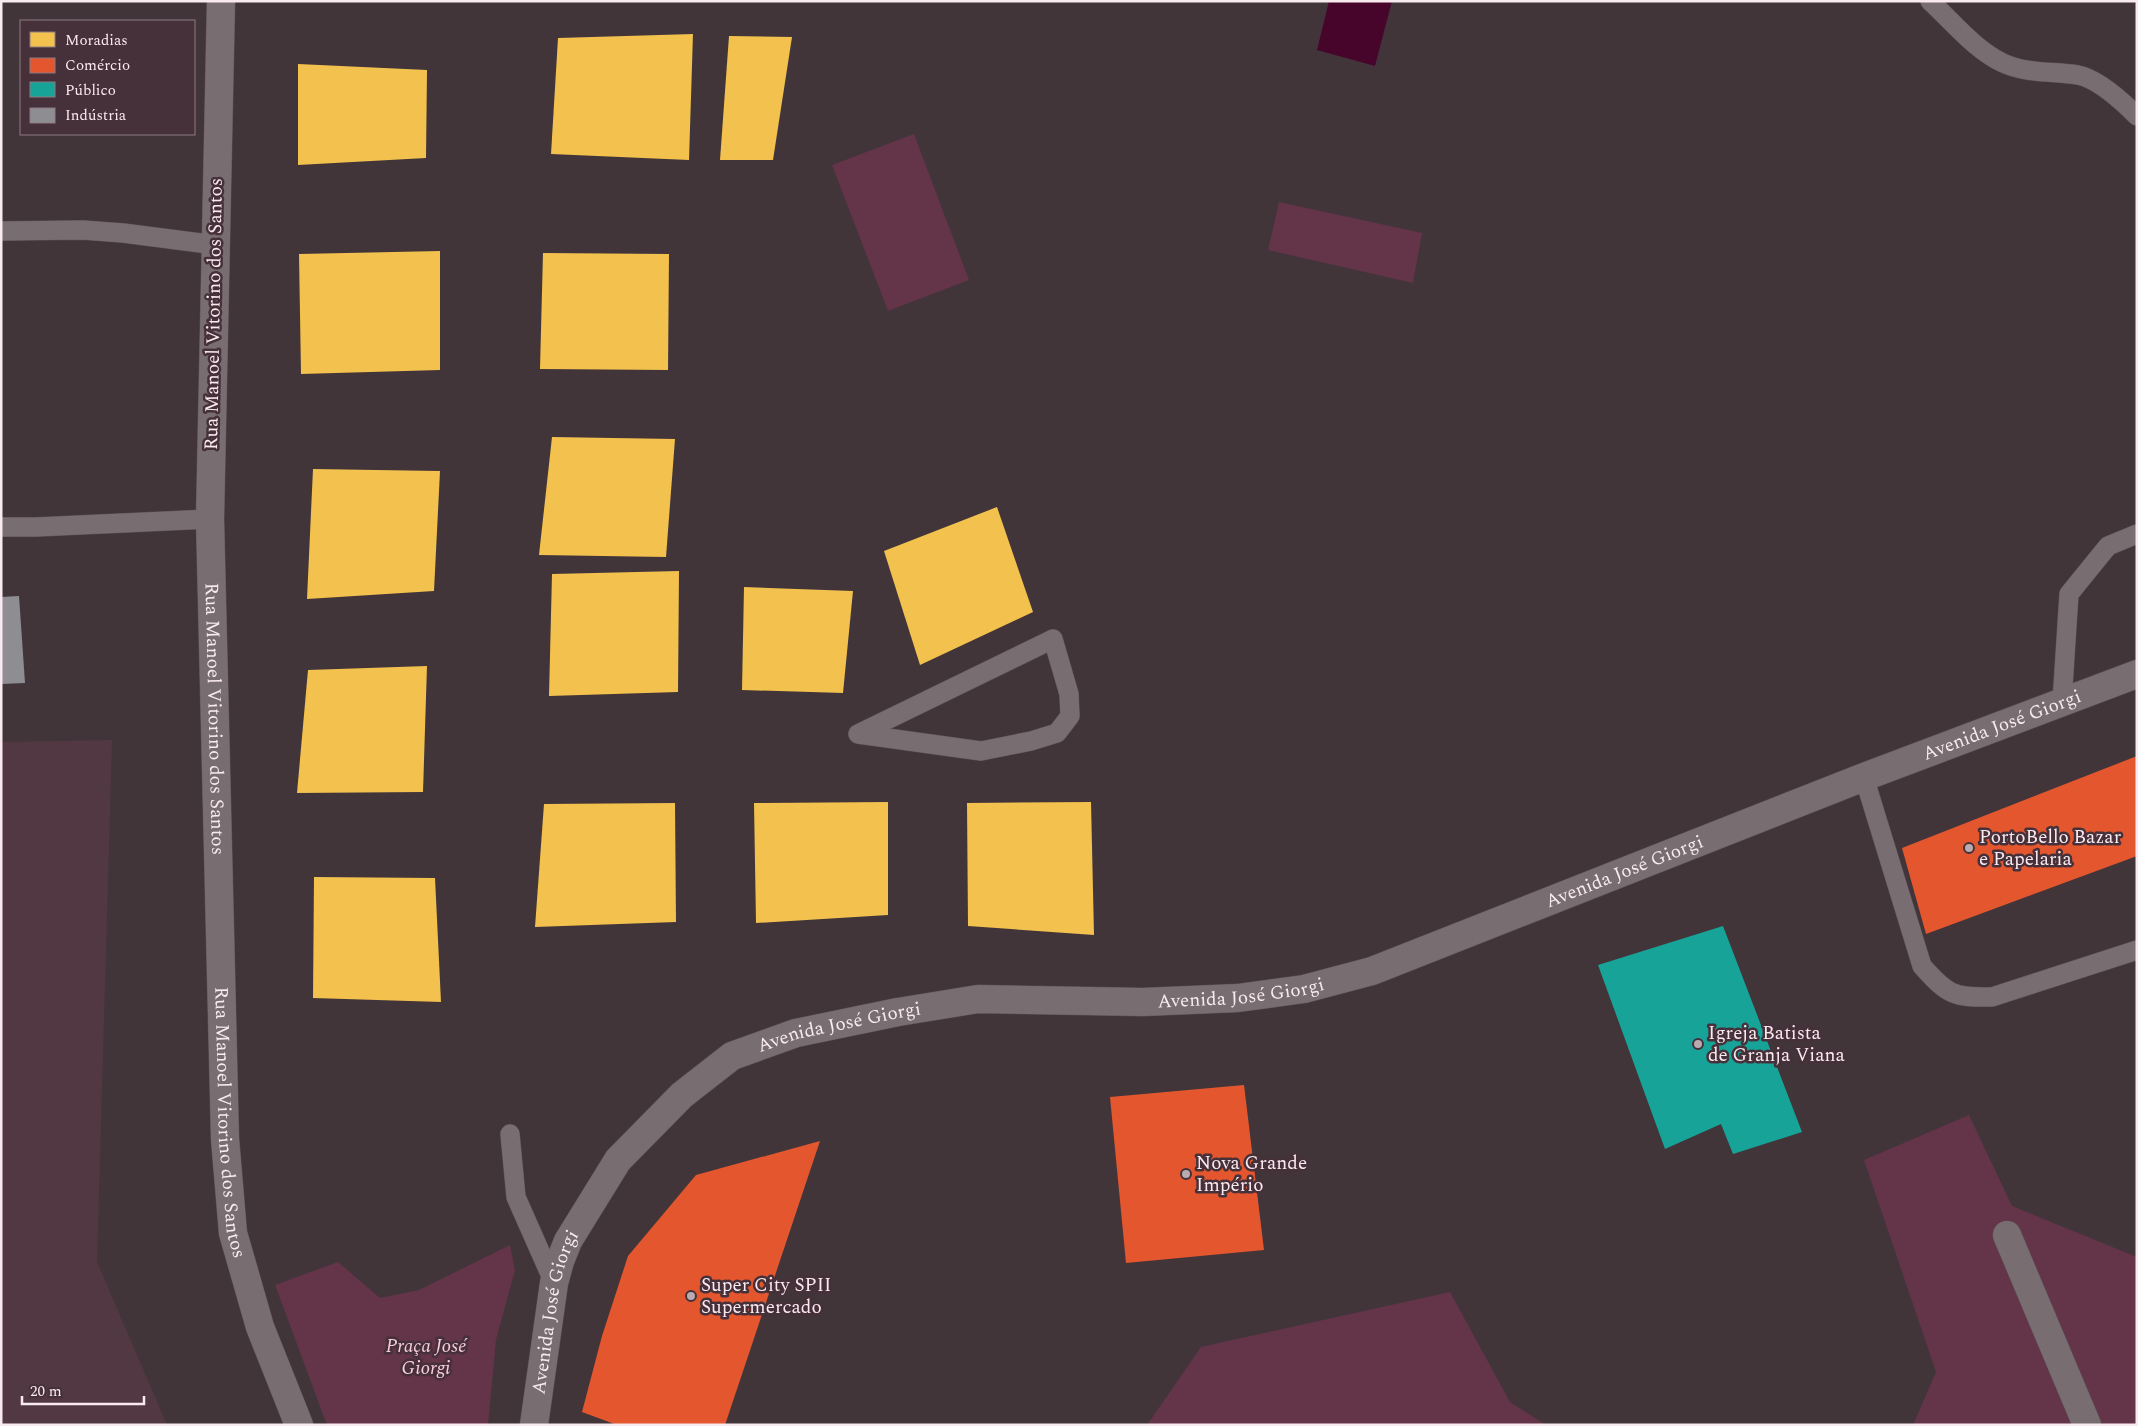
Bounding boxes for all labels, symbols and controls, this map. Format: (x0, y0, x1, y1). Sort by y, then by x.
legend (20, 20, 195, 135)
text: Moradias (65, 29, 128, 52)
text: Comércio (65, 54, 130, 77)
text: Público (65, 79, 116, 102)
text: Indústria (65, 104, 127, 127)
street label: Rua Manoel Vitorino dos Santos (197, 178, 231, 450)
street label: Rua Manoel Vitorino dos Santos (197, 582, 233, 855)
street label: Avenida José Giorgi (1918, 682, 2085, 768)
place label: PortoBello Bazar e Papelaria (1979, 823, 2122, 874)
street label: Avenida José Giorgi (1541, 827, 1708, 916)
marker: PortoBello Bazar e Papelaria (1963, 842, 1975, 854)
street label: Avenida José Giorgi (1157, 970, 1327, 1016)
street label: Rua Manoel Vitorino dos Santos (207, 986, 254, 1262)
street label: Avenida José Giorgi (753, 994, 923, 1060)
place label: Igreja Batista de Granja Viana (1708, 1019, 1845, 1070)
marker: Igreja Batista de Granja Viana (1692, 1038, 1704, 1050)
place label: Nova Grande Império (1196, 1149, 1307, 1200)
marker: Nova Grande Império (1180, 1168, 1192, 1180)
street label: Avenida José Giorgi (524, 1224, 586, 1396)
place label: Super City SPII Supermercado (701, 1271, 831, 1322)
marker: Super City SPII Supermercado (685, 1290, 697, 1302)
park label: Praça José Giorgi (386, 1332, 468, 1383)
scale bar (22, 1374, 145, 1406)
text: 20 m (30, 1380, 62, 1403)

